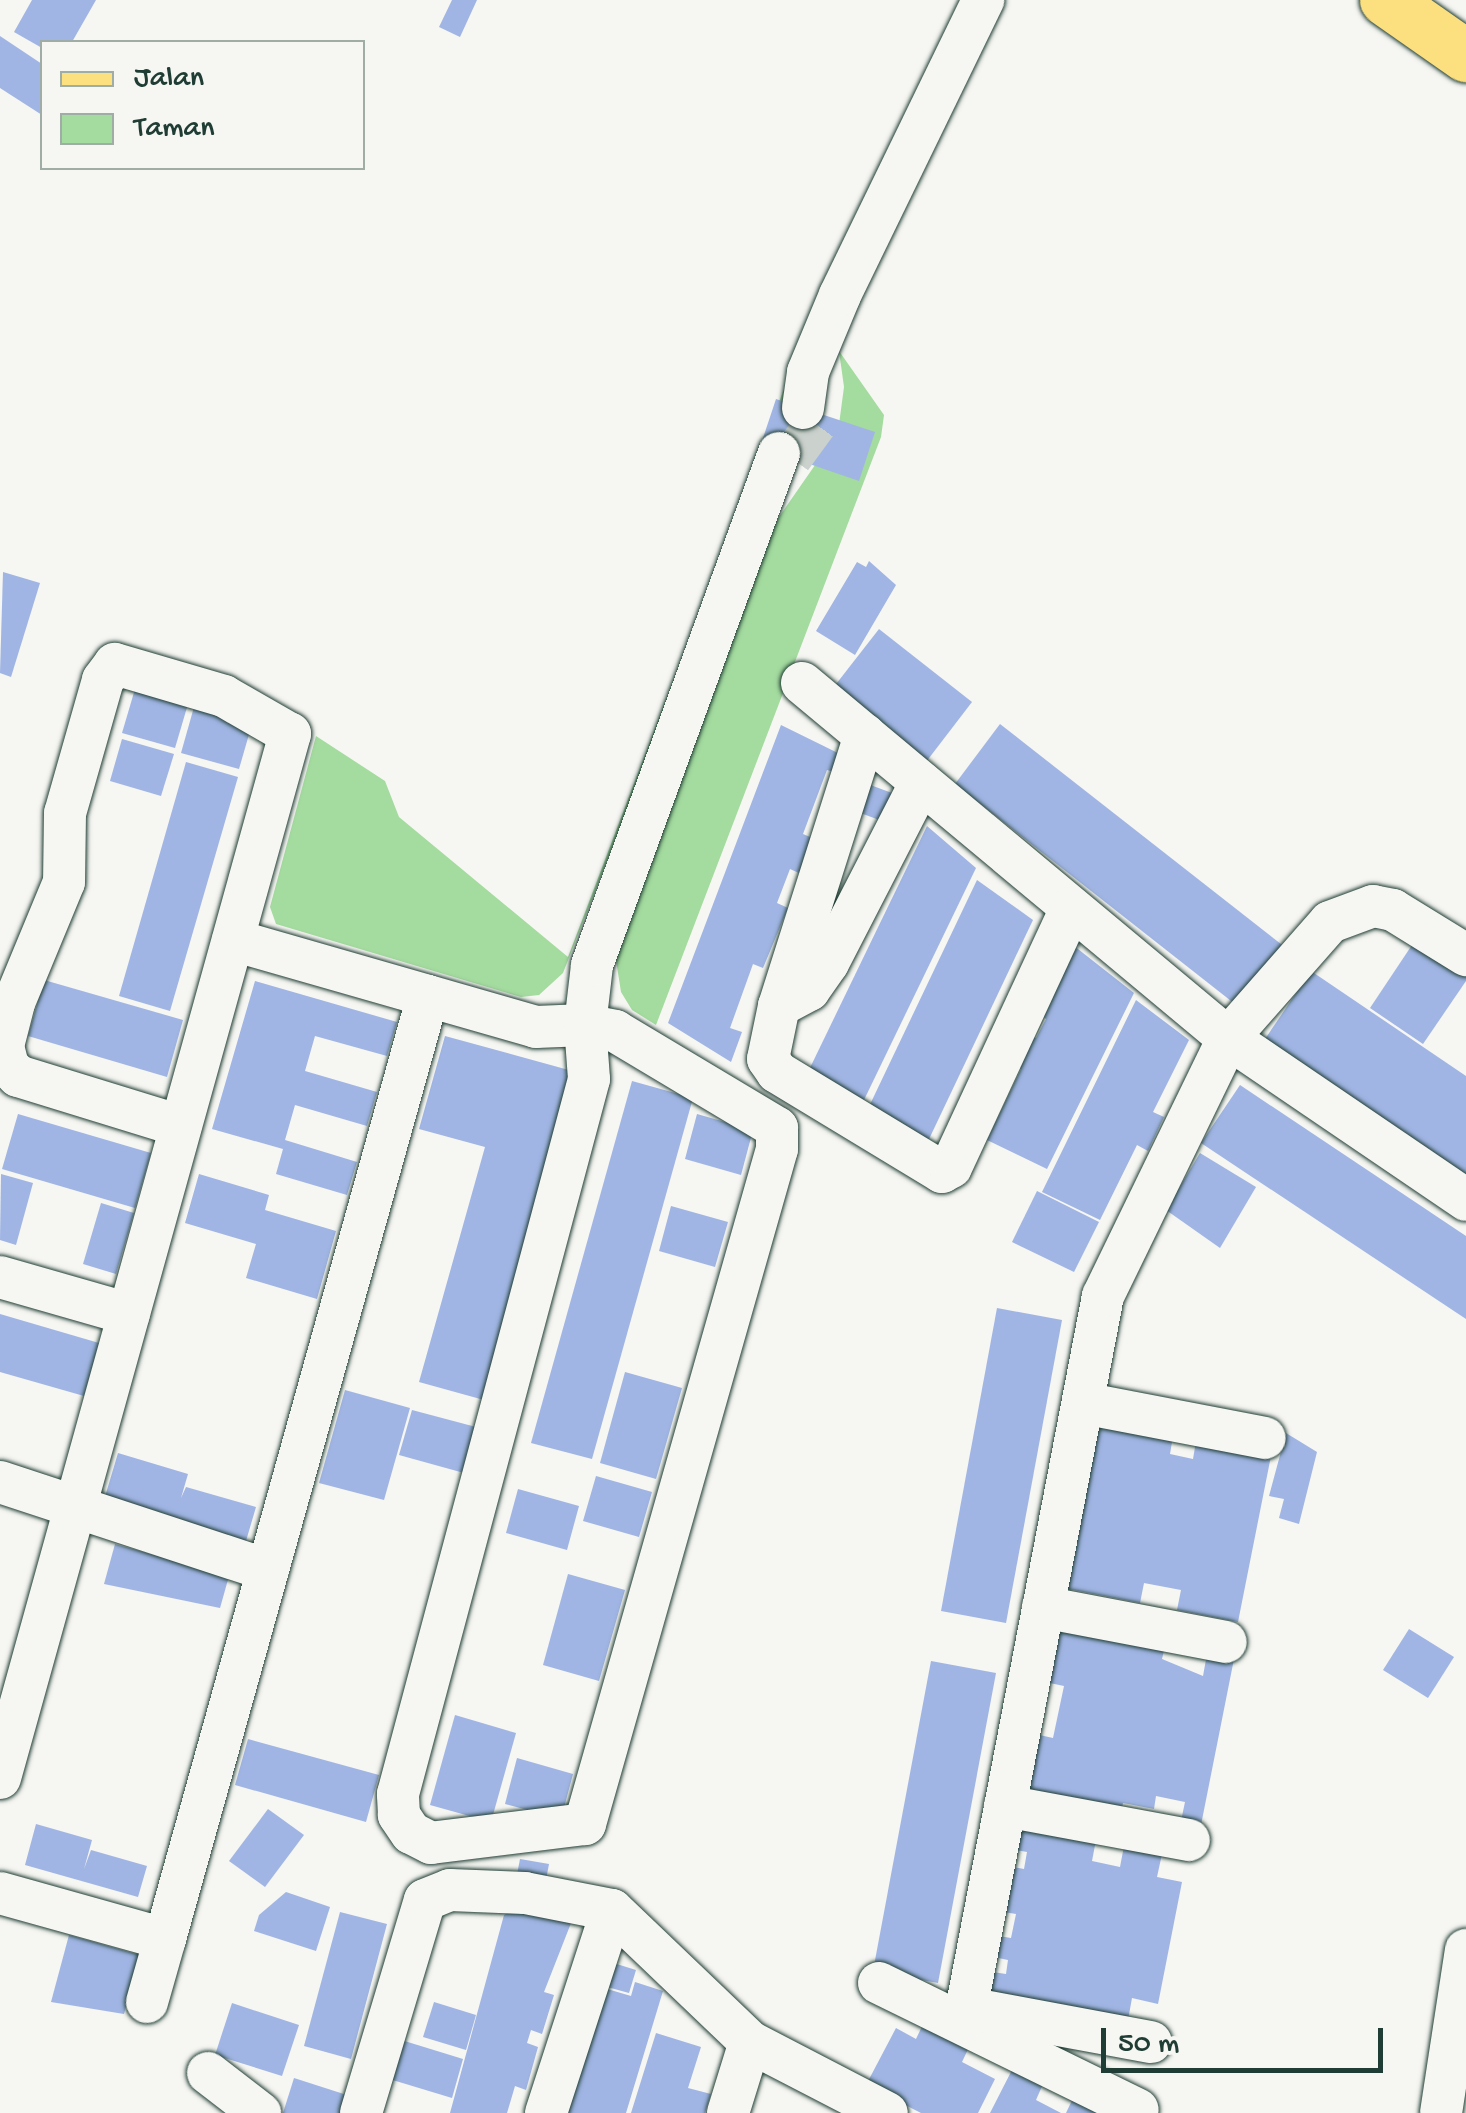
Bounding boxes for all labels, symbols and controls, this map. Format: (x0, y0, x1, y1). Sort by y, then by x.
legend (40, 40, 365, 170)
text: Jalan (134, 62, 204, 97)
text: Taman (134, 112, 214, 147)
scale bar (1106, 2008, 1388, 2070)
text: 50 m (1118, 2028, 1179, 2063)

